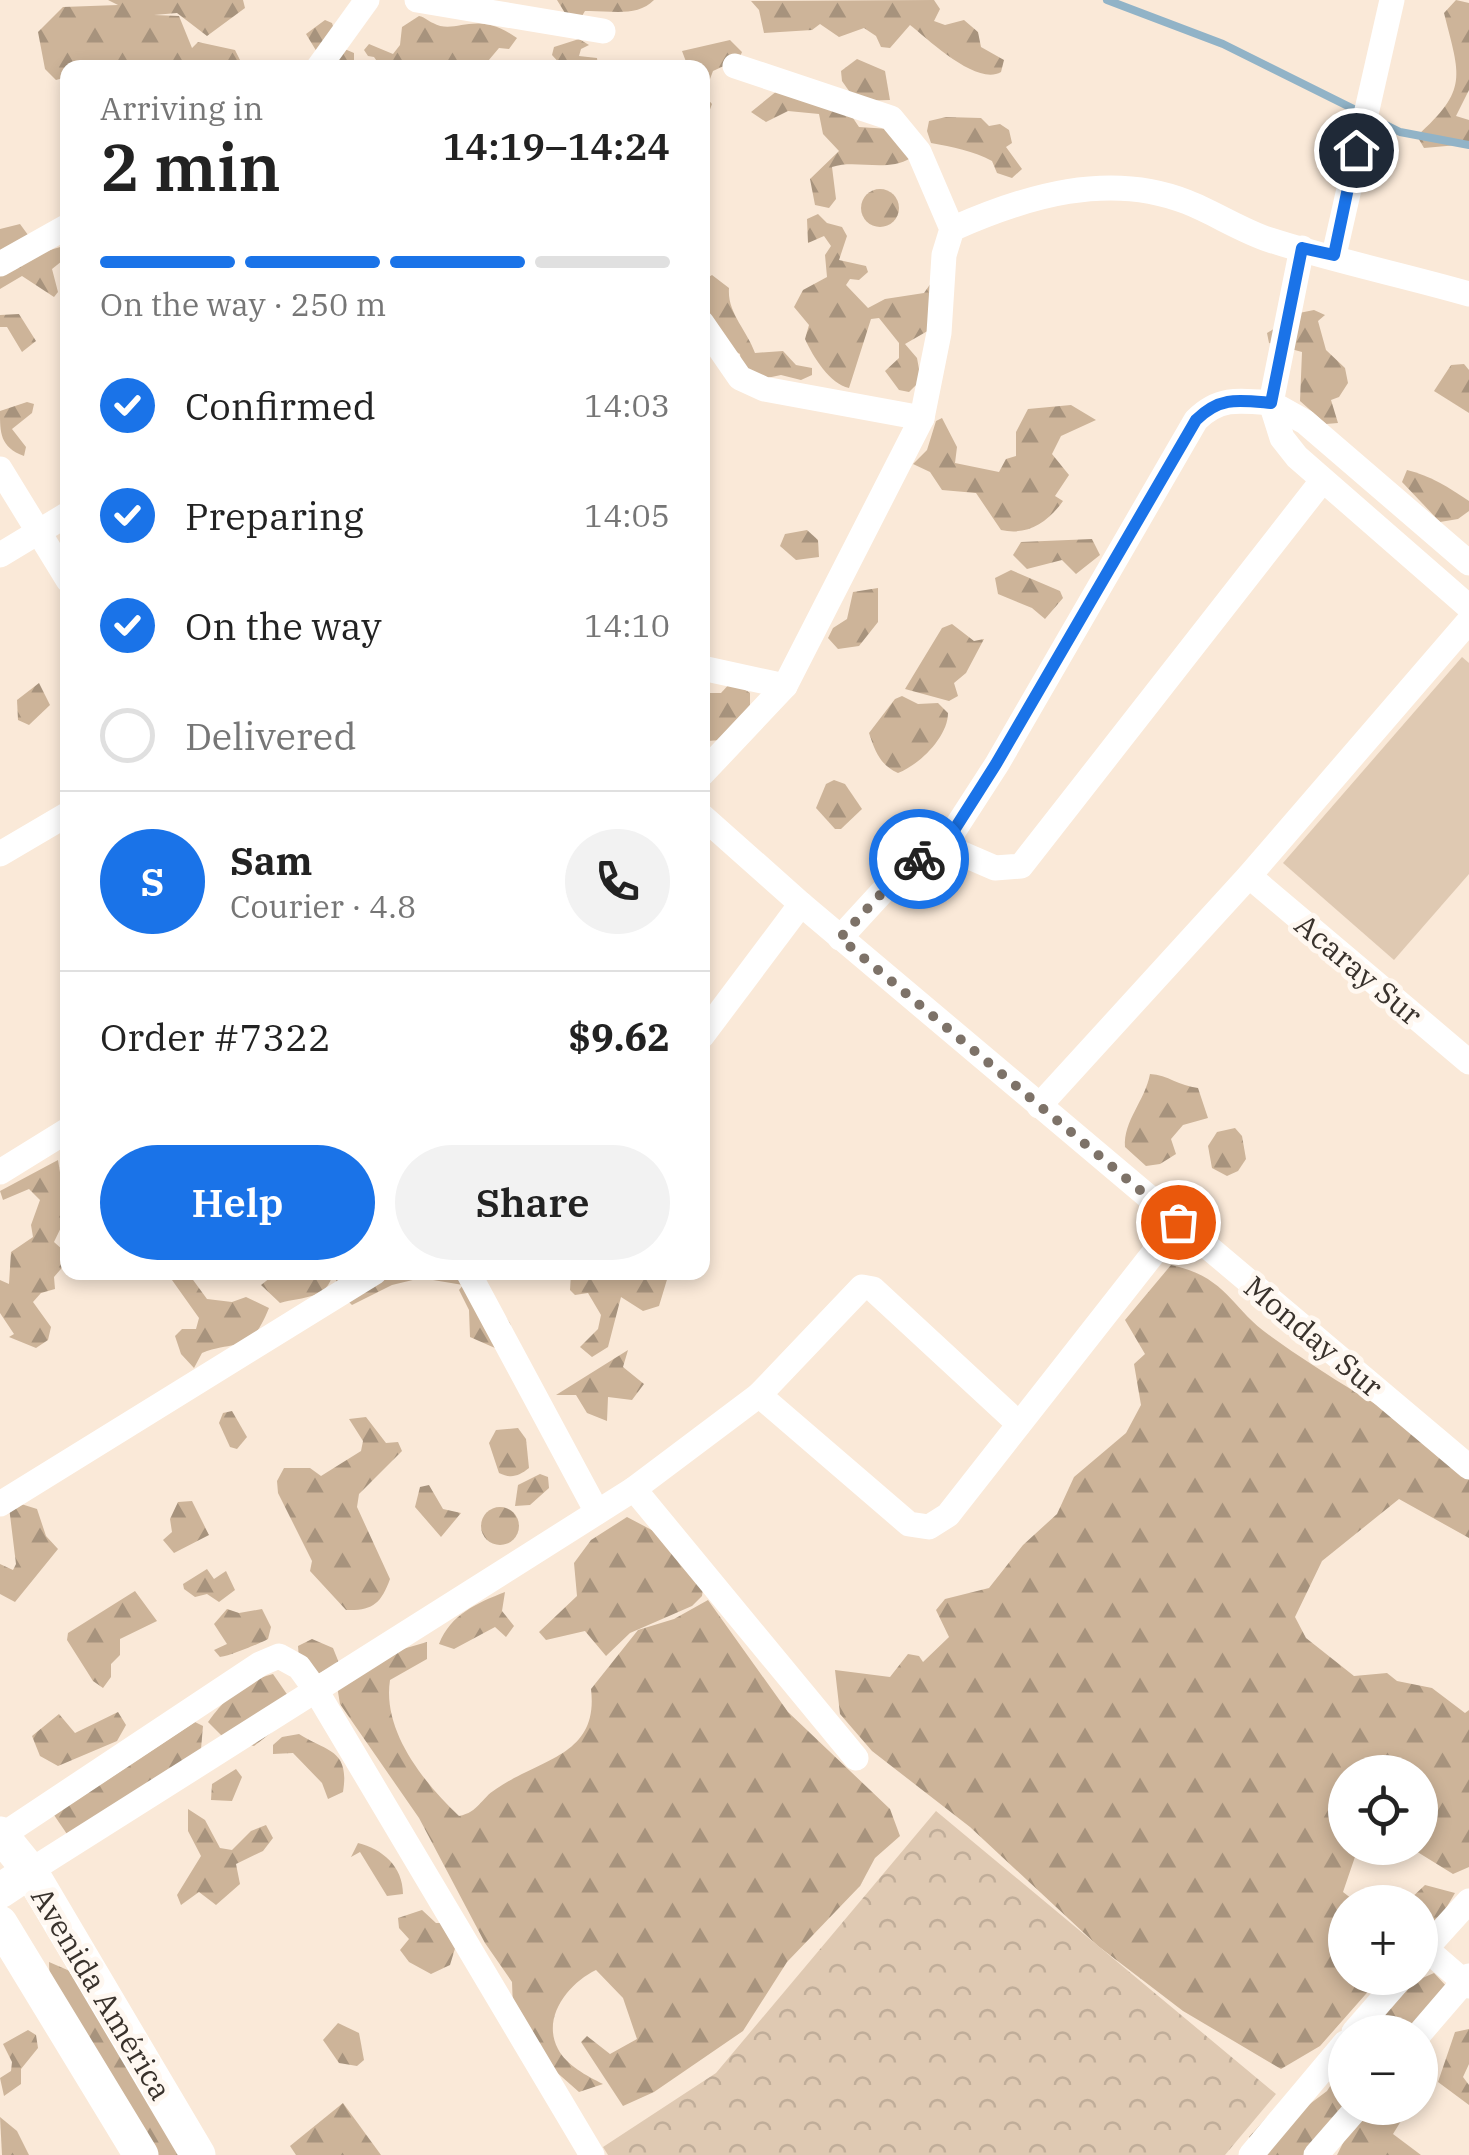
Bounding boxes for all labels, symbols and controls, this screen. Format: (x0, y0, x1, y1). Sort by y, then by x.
text: Arriving in (100, 87, 263, 129)
pin (1314, 108, 1399, 193)
text: 14:19–14:24 (443, 121, 670, 170)
icon: home (1329, 123, 1384, 178)
text: 2 min (100, 124, 281, 209)
text: On the way · 250 m (100, 283, 386, 325)
icon: check (100, 378, 155, 433)
text: Confirmed (185, 381, 376, 430)
text: 14:03 (584, 384, 670, 426)
icon: check (100, 488, 155, 543)
text: Preparing (185, 491, 364, 540)
text: 14:05 (584, 494, 670, 536)
icon: check (100, 598, 155, 653)
text: On the way (185, 601, 382, 650)
text: 14:10 (584, 604, 670, 646)
text: Delivered (185, 711, 357, 760)
courier (869, 809, 969, 909)
button: phone (565, 829, 670, 934)
icon: bike (892, 832, 947, 887)
text: Sam (230, 836, 313, 885)
text: S (141, 857, 164, 906)
text: Courier · 4.8 (230, 885, 416, 927)
street label: Acaray Sur (1287, 905, 1431, 1033)
text: Order #7322 (100, 1012, 331, 1061)
text: $9.62 (568, 1012, 670, 1061)
button: Help (100, 1145, 375, 1260)
button: Share (395, 1145, 670, 1260)
pin (1136, 1180, 1221, 1265)
icon: bag (1151, 1195, 1206, 1250)
street label: Monday Sur (1237, 1267, 1391, 1405)
map controls (1328, 1755, 1438, 2125)
button: locate (1328, 1755, 1438, 1865)
street label: Avenida América (23, 1879, 181, 2107)
button: + (1328, 1885, 1438, 1995)
button: − (1328, 2015, 1438, 2125)

